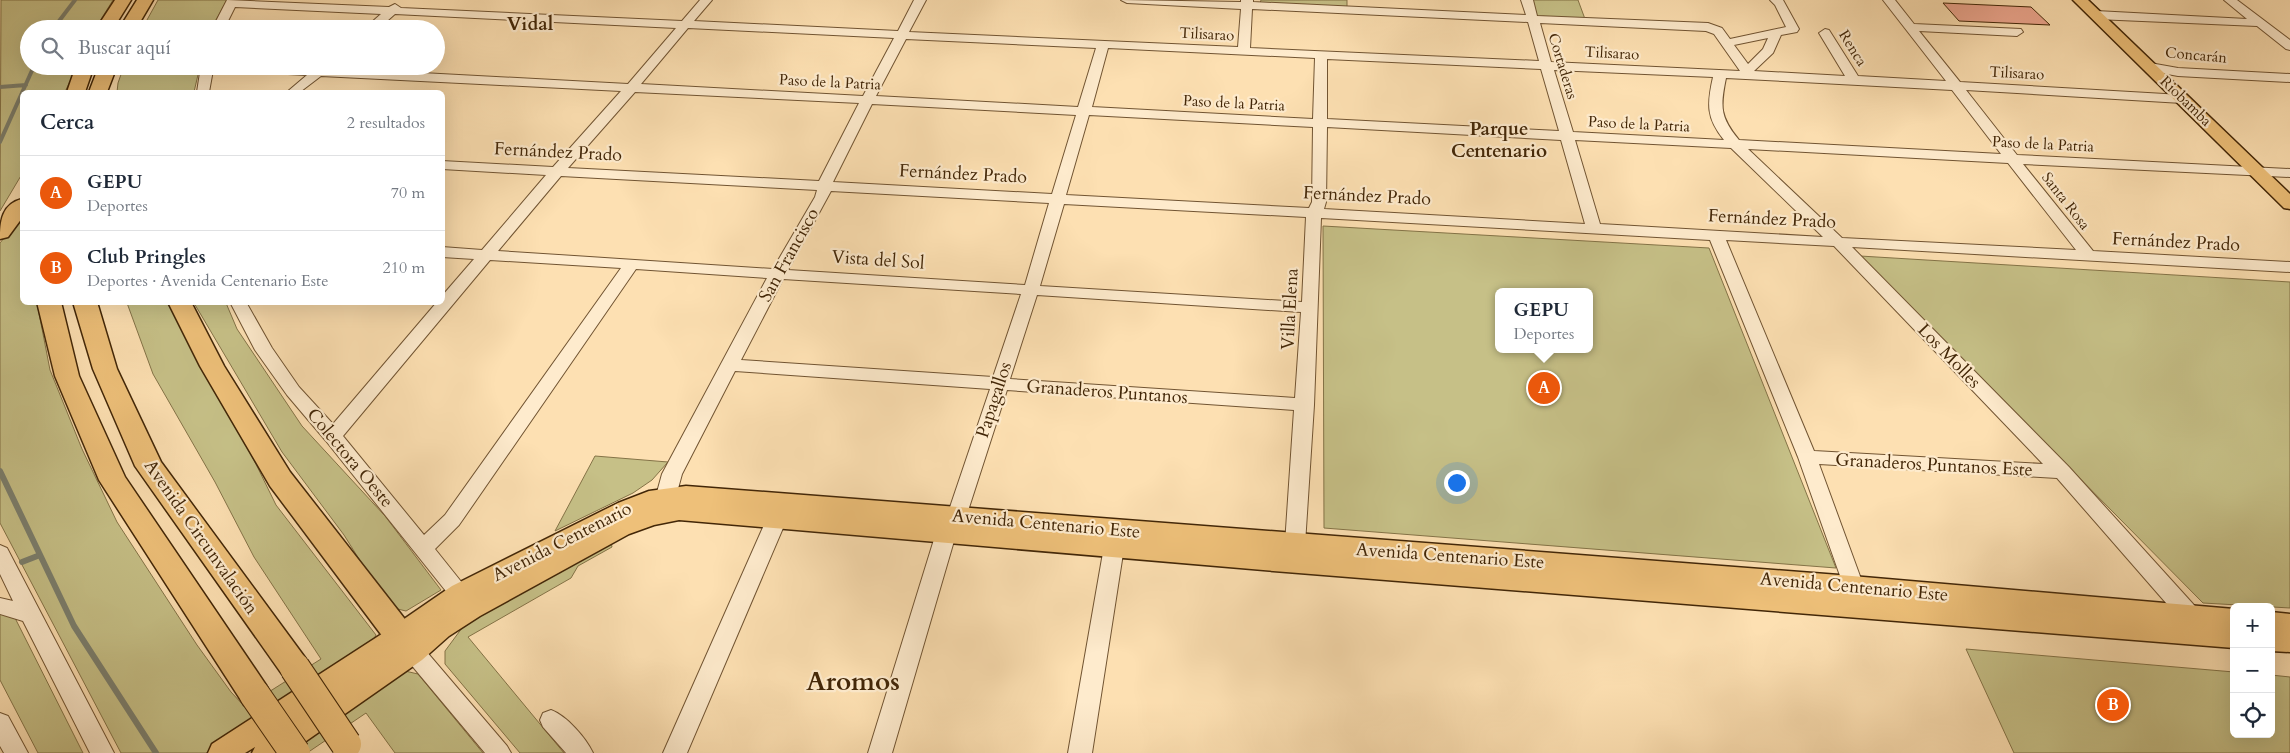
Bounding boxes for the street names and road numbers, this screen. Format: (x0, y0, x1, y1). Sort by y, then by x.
street label: Tilisarao (1179, 23, 1235, 45)
street label: Renca (1834, 26, 1872, 70)
street label: Cortaderas (1543, 31, 1583, 101)
street label: Tilisarao (1584, 42, 1640, 64)
street label: Concarán (2164, 42, 2228, 68)
street label: Tilisarao (1989, 62, 2045, 84)
street label: Paso de la Patria (779, 69, 882, 95)
street label: Riobamba (2156, 71, 2217, 131)
street label: Paso de la Patria (1183, 90, 1286, 116)
street label: Paso de la Patria (1588, 111, 1691, 137)
street label: Paso de la Patria (1992, 131, 2095, 157)
street label: Fernández Prado (493, 136, 623, 168)
street label: Fernández Prado (898, 158, 1028, 190)
street label: Santa Rosa (2037, 168, 2095, 234)
street label: Fernández Prado (1302, 180, 1432, 212)
street label: San Francisco (753, 203, 825, 307)
street label: Fernández Prado (1707, 203, 1837, 235)
street label: Fernández Prado (2111, 226, 2241, 258)
street label: Vista del Sol (831, 244, 926, 276)
street label: Villa Elena (1275, 267, 1305, 351)
street label: Los Molles (1912, 318, 1986, 394)
street label: Papagallos (970, 359, 1018, 441)
street label: Granaderos Puntanos (1025, 374, 1189, 410)
street label: Colectora Oeste (301, 403, 399, 513)
street label: Granaderos Puntanos Este (1835, 447, 2033, 483)
street label: Avenida Circunvalación (138, 455, 264, 620)
street label: Avenida Centenario (488, 496, 636, 588)
street label: Avenida Centenario Este (951, 503, 1141, 545)
street label: Avenida Centenario Este (1355, 537, 1545, 575)
street label: Avenida Centenario Este (1759, 566, 1949, 608)

